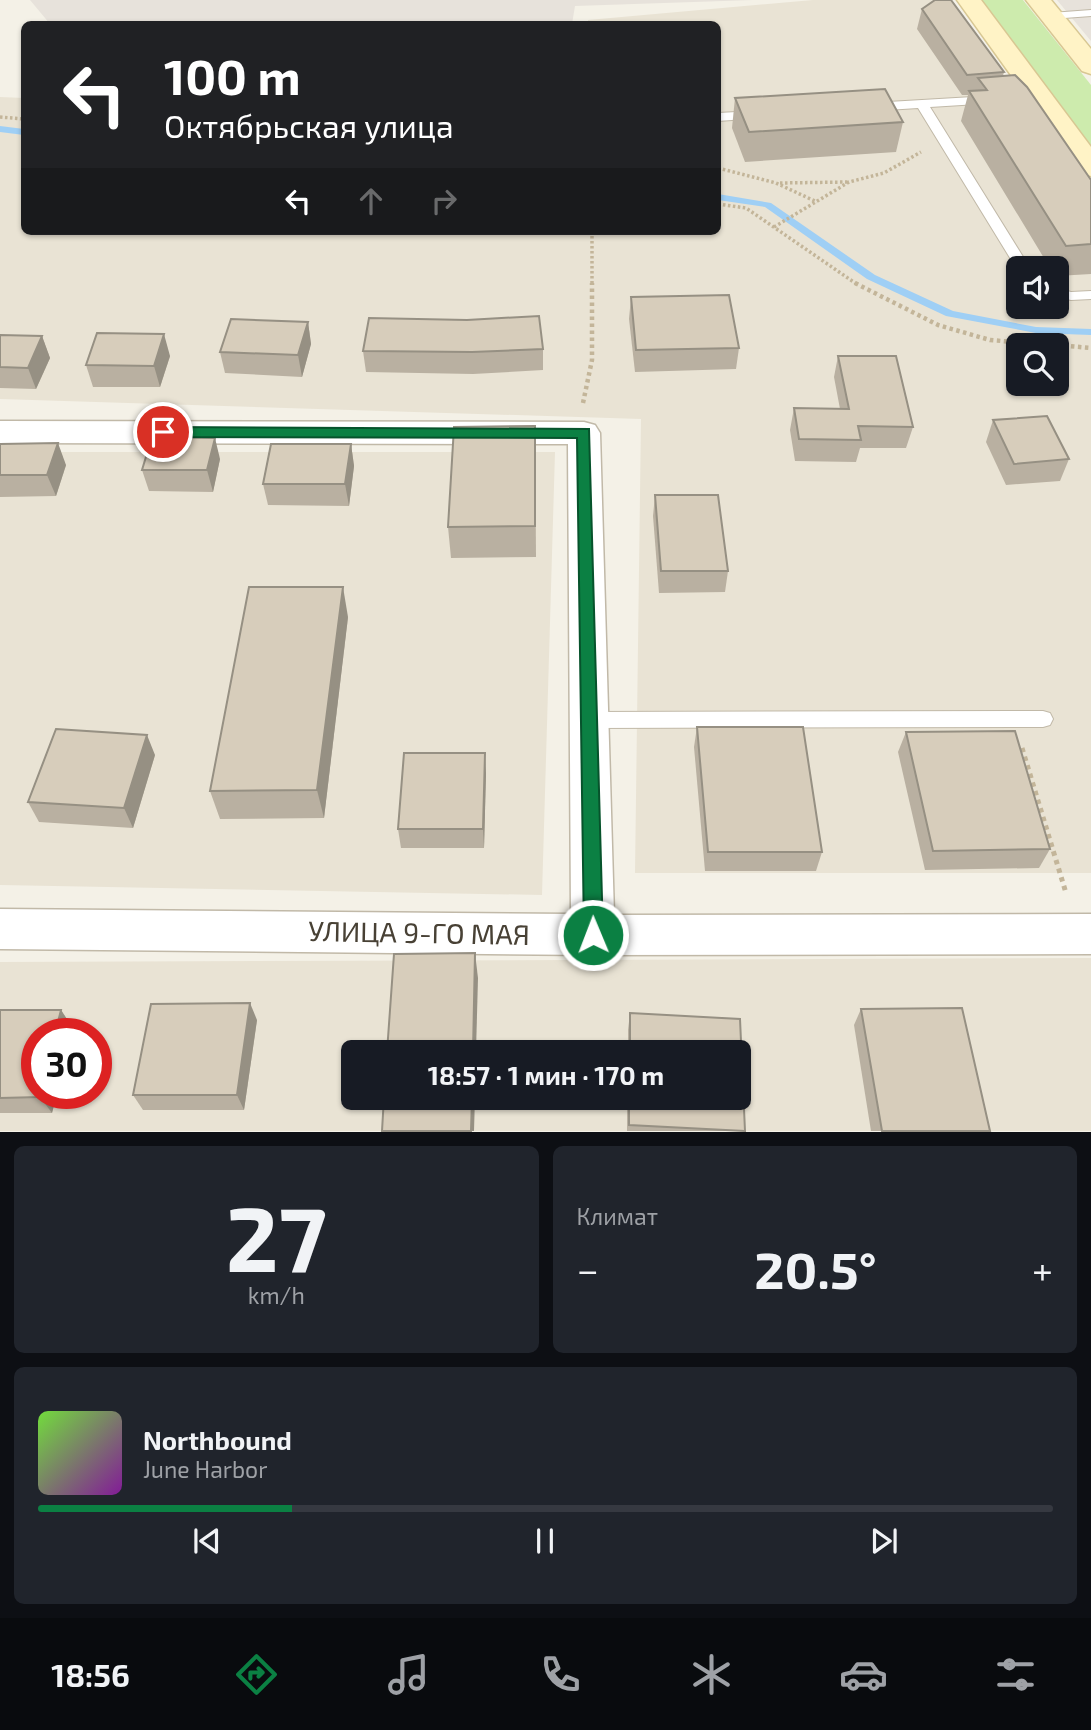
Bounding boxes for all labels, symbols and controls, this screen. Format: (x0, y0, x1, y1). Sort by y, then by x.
text: 100 m (164, 46, 301, 105)
icon: left (49, 49, 140, 140)
text: Октябрьская улица (164, 106, 454, 144)
icon: left (279, 182, 317, 220)
icon: ahead (352, 182, 390, 220)
icon: right (425, 182, 463, 220)
map controls (1006, 256, 1069, 396)
button: sound (1006, 256, 1069, 319)
button: search (1006, 333, 1069, 396)
pin (133, 402, 193, 462)
icon: arrive (144, 413, 182, 451)
position arrow (556, 898, 630, 972)
street label: УЛИЦА 9-ГО МАЯ (308, 913, 530, 951)
speed limit sign: 30 (21, 1018, 112, 1109)
text: 18:57 · 1 мин · 170 m (428, 1059, 664, 1090)
text: 27 (226, 1181, 327, 1290)
text: Климат (577, 1202, 658, 1230)
text: 20.5° (754, 1237, 877, 1299)
text: − (577, 1246, 599, 1292)
text: + (1032, 1246, 1053, 1292)
text: km/h (248, 1281, 305, 1309)
text: Northbound (143, 1424, 292, 1455)
text: June Harbor (143, 1455, 267, 1483)
icon: previous (188, 1522, 226, 1560)
icon: pause (526, 1522, 564, 1560)
icon: next (865, 1522, 903, 1560)
icon: directions (232, 1650, 281, 1699)
icon: music (384, 1650, 433, 1699)
icon: phone (536, 1650, 585, 1699)
icon: climate (687, 1650, 736, 1699)
icon: car (839, 1650, 888, 1699)
icon: filters (991, 1650, 1040, 1699)
text: 18:56 (51, 1655, 130, 1693)

